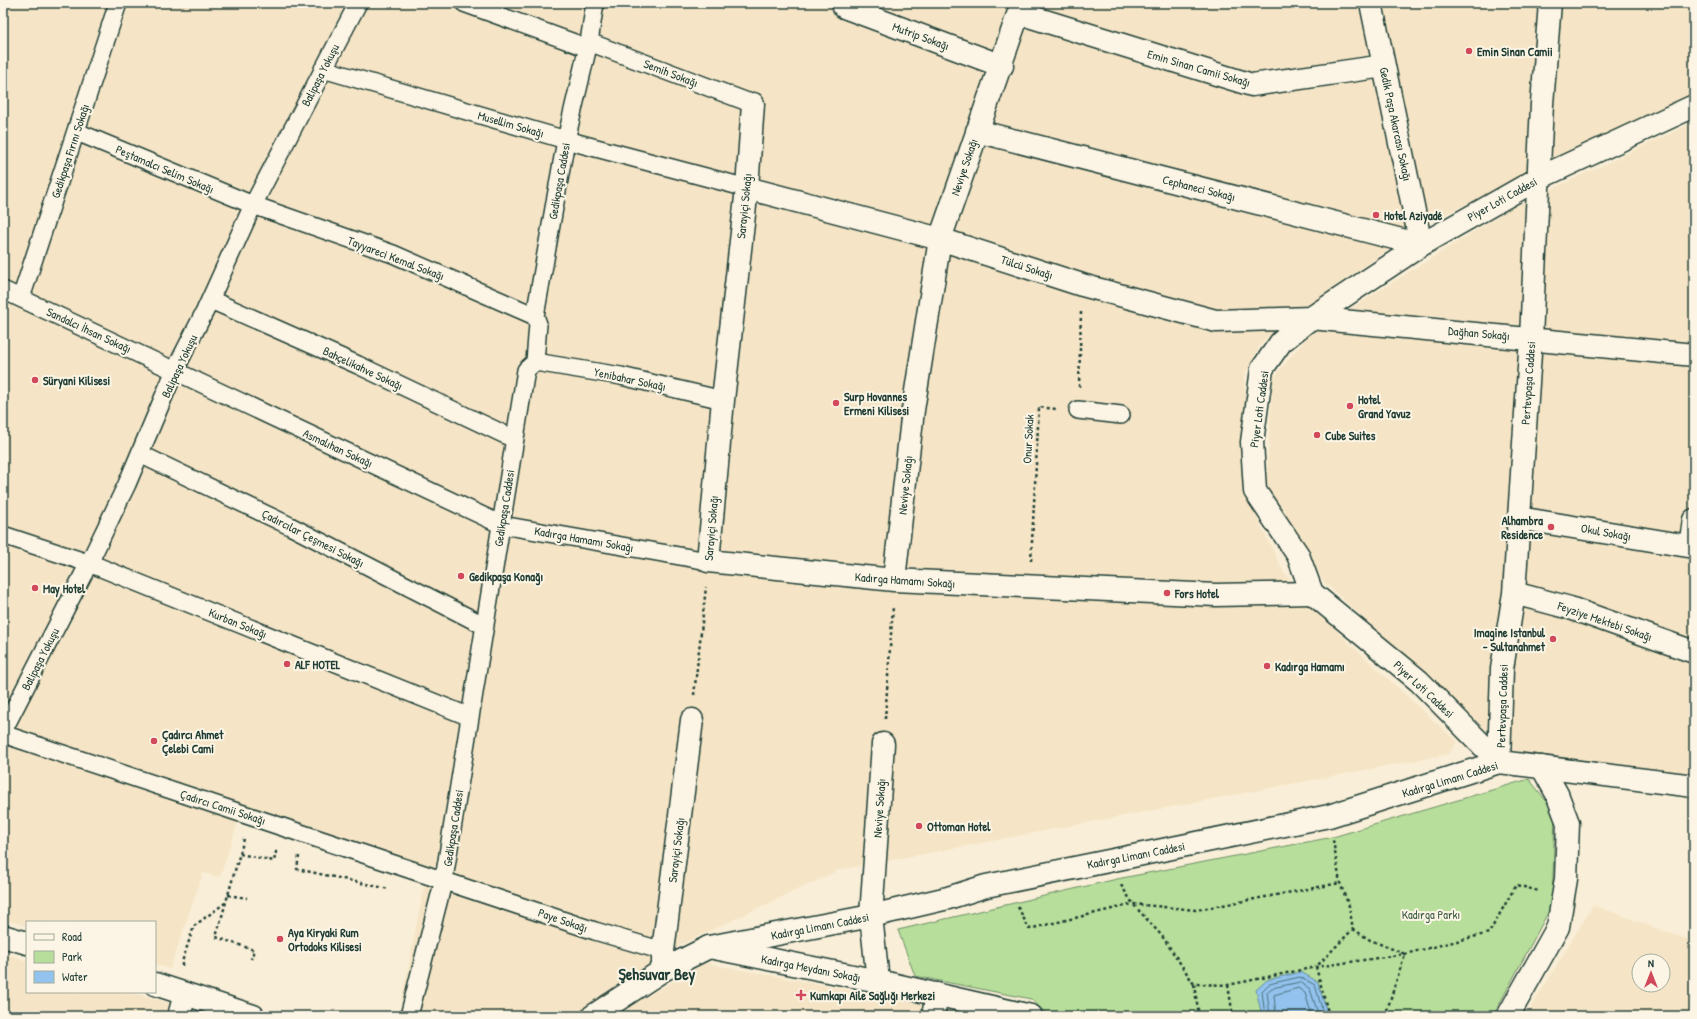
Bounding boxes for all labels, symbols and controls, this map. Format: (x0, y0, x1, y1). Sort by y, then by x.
street label: Mutrip Sokağı (890, 18, 952, 54)
street label: Balipaşa Yokuşu (297, 41, 343, 109)
place label: Emin Sinan Camii (1477, 43, 1553, 60)
street label: Emin Sinan Camii Sokağı (1145, 45, 1253, 91)
marker: Emin Sinan Camii (1464, 46, 1474, 56)
street label: Semih Sokağı (641, 55, 701, 91)
street label: Gedik Paşa Akarcası Sokağı (1376, 66, 1416, 182)
street label: Gedikpaşa Fırını Sokağı (47, 102, 93, 200)
street label: Musellim Sokağı (476, 106, 546, 142)
street label: Neviye Sokağı (946, 136, 982, 198)
street label: Peştamalcı Selim Sokağı (113, 141, 217, 197)
street label: Gedikpaşa Caddesi (544, 141, 574, 221)
street label: Cephaneci Sokağı (1161, 171, 1237, 205)
street label: Sarayiçi Sokağı (732, 173, 756, 239)
street label: Piyer Loti Caddesi (1464, 173, 1540, 225)
place label: Hotel Aziyadé (1384, 207, 1442, 225)
marker: Hotel Aziyadé (1371, 210, 1381, 220)
street label: Tayyareci Kemal Sokağı (345, 232, 447, 284)
street label: Tülcü Sokağı (999, 251, 1055, 283)
street label: Sandalcı İhsan Sokağı (44, 303, 134, 357)
street label: Dağhan Sokağı (1448, 322, 1510, 344)
street label: Balipaşa Yokuşu (157, 331, 201, 400)
street label: Pertevpaşa Caddesi (1517, 341, 1539, 425)
street label: Bahçelikahve Sokağı (320, 342, 406, 394)
street label: Yenibahar Sokağı (593, 363, 667, 395)
street label: Piyer Loti Caddesi (1245, 370, 1273, 448)
place label: Süryani Kilisesi (43, 372, 110, 390)
marker: Süryani Kilisesi (30, 375, 40, 385)
place label: Surp Hovannes Ermeni Kilisesi (844, 388, 910, 419)
place label: Hotel Grand Yavuz (1358, 391, 1412, 422)
marker: Surp Hovannes Ermeni Kilisesi (831, 398, 841, 408)
marker: Hotel Grand Yavuz (1345, 401, 1355, 411)
street label: Onur Sokak (1018, 414, 1038, 464)
street label: Asmalıhan Sokağı (300, 424, 376, 472)
place label: Cube Suites (1325, 427, 1376, 444)
marker: Cube Suites (1312, 430, 1322, 440)
street label: Neviye Sokağı (893, 455, 917, 515)
street label: Gedikpaşa Caddesi (490, 468, 518, 548)
street label: Sarayiçi Sokağı (700, 495, 722, 561)
street label: Çadırcılar Çeşmesi Sokağı (259, 505, 367, 571)
place label: Alhambra Residence (1501, 512, 1543, 543)
street label: Okul Sokağı (1580, 519, 1632, 545)
street label: Kadırga Hamamı Sokağı (533, 522, 635, 556)
marker: Alhambra Residence (1546, 522, 1556, 532)
place label: Gedikpaşa Konağı (469, 568, 543, 586)
street label: Kadırga Hamamı Sokağı (854, 568, 956, 592)
marker: Gedikpaşa Konağı (456, 571, 466, 581)
place label: May Hotel (43, 580, 86, 598)
marker: May Hotel (30, 583, 40, 593)
place label: Fors Hotel (1174, 585, 1220, 602)
marker: Fors Hotel (1162, 588, 1172, 598)
street label: Feyziye Mektebi Sokağı (1554, 597, 1655, 645)
street label: Kurban Sokağı (206, 604, 270, 642)
place label: Imagine Istanbul - Sultanahmet (1474, 624, 1546, 655)
street label: Balipaşa Yokuşu (17, 625, 63, 693)
marker: Imagine Istanbul - Sultanahmet (1548, 634, 1558, 644)
place label: ALF HOTEL (295, 656, 341, 673)
street label: Piyer Loti Caddesi (1390, 656, 1458, 722)
place label: Kadırga Hamamı (1275, 658, 1345, 676)
marker: ALF HOTEL (282, 659, 292, 669)
marker: Kadırga Hamamı (1262, 661, 1272, 671)
street label: Pertevpaşa Caddesi (1492, 664, 1512, 748)
place label: Çadırcı Ahmet Çelebi Cami (162, 726, 224, 757)
marker: Çadırcı Ahmet Çelebi Cami (149, 736, 159, 746)
street label: Kadırga Limanı Caddesi (1400, 756, 1500, 802)
street label: Neviye Sokağı (868, 778, 890, 838)
street label: Çadırcı Camii Sokağı (178, 785, 268, 829)
street label: Gedikpaşa Caddesi (439, 788, 467, 868)
street label: Sarayiçi Sokağı (664, 816, 688, 884)
place label: Ottoman Hotel (927, 818, 991, 835)
marker: Ottoman Hotel (914, 821, 924, 831)
street label: Kadırga Limanı Caddesi (1086, 837, 1186, 873)
street label: Paye Sokağı (536, 904, 590, 936)
park label: Kadırga Parkı (1402, 906, 1460, 923)
street label: Kadırga Limanı Caddesi (770, 908, 870, 944)
legend (26, 921, 156, 993)
place label: Aya Kiryaki Rum Ortodoks Kilisesi (288, 924, 362, 955)
text: Road (62, 928, 82, 945)
marker: Aya Kiryaki Rum Ortodoks Kilisesi (275, 934, 285, 944)
text: Park (62, 948, 82, 965)
street label: Kadırga Meydanı Sokağı (760, 950, 862, 986)
north arrow (1631, 953, 1671, 993)
text: N (1648, 956, 1654, 970)
district label: Şehsuvar Bey (619, 963, 696, 986)
text: Water (62, 968, 88, 985)
place label: Kumkapı Aile Sağlığı Merkezi (810, 987, 935, 1005)
marker: Kumkapı Aile Sağlığı Merkezi (795, 989, 807, 1001)

